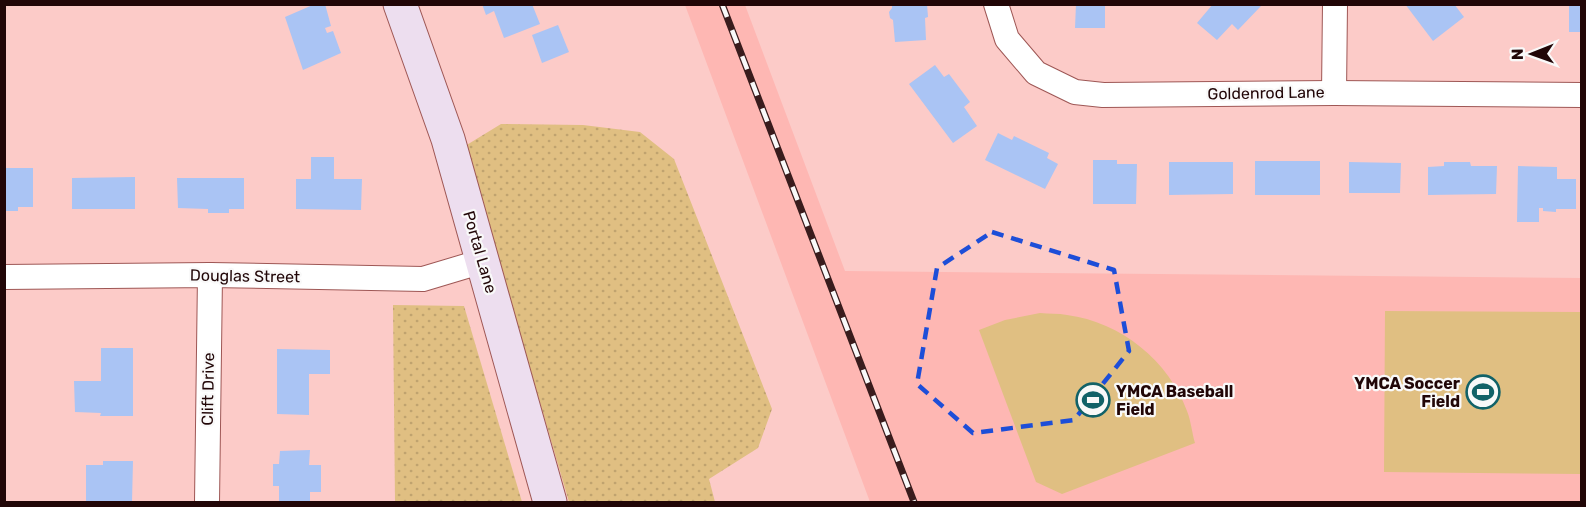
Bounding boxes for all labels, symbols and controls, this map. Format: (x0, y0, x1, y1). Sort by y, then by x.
north arrow (1502, 24, 1562, 84)
text: N (1508, 48, 1527, 60)
street label: Goldenrod Lane (1207, 82, 1325, 104)
street label: Portal Lane (459, 209, 501, 295)
street label: Douglas Street (190, 266, 300, 286)
street label: Clift Drive (198, 352, 218, 426)
place label: YMCA Soccer Field (1354, 374, 1461, 411)
sports icon: YMCA Soccer Field (1465, 374, 1501, 410)
sports icon: YMCA Baseball Field (1075, 382, 1111, 418)
place label: YMCA Baseball Field (1116, 382, 1233, 419)

